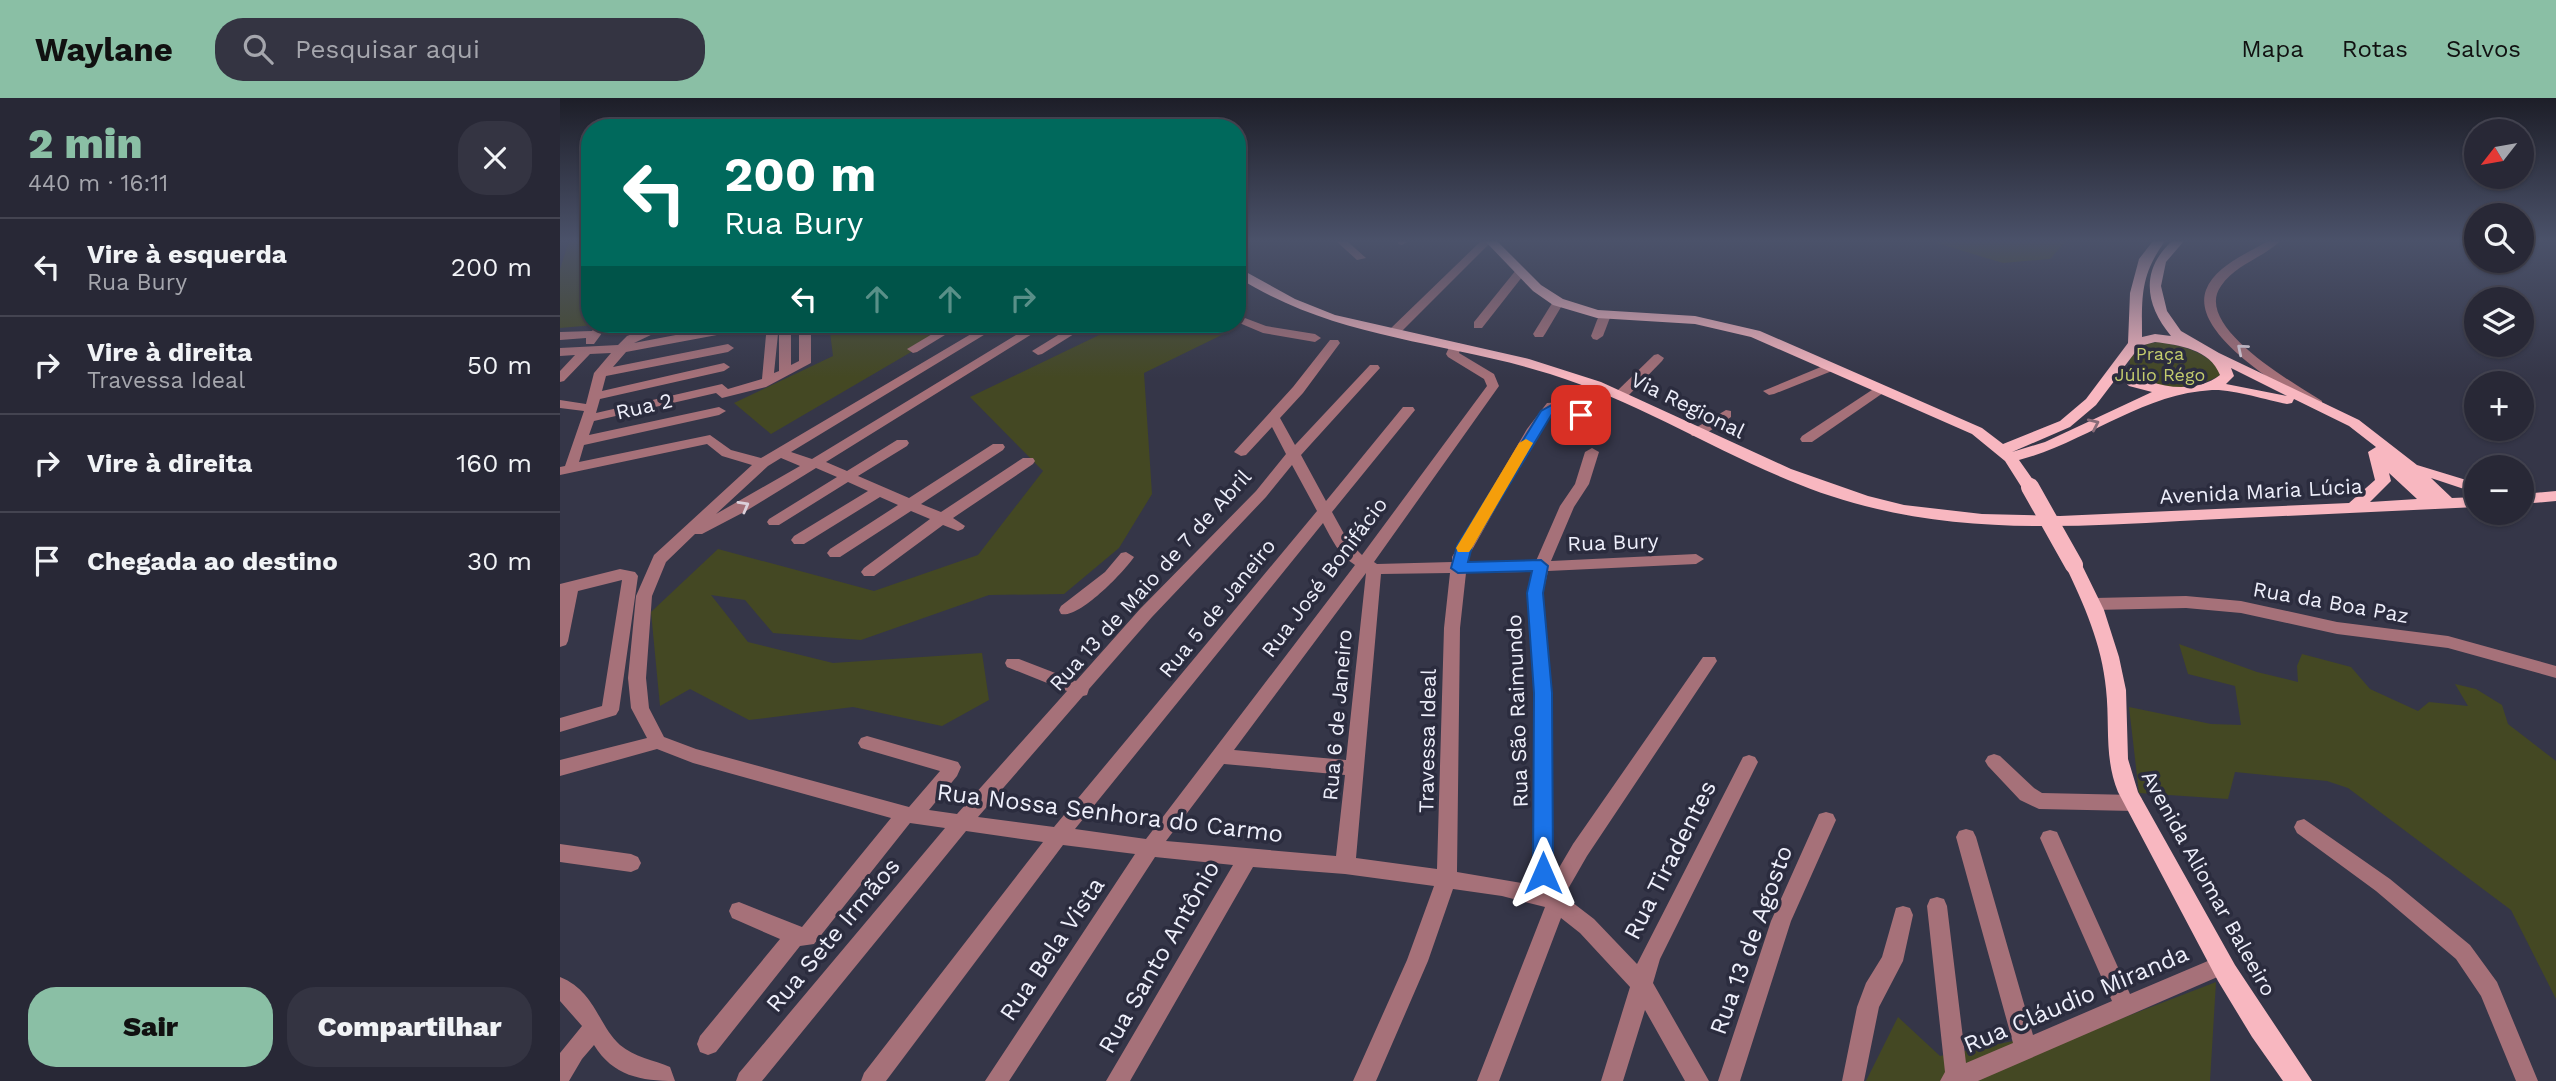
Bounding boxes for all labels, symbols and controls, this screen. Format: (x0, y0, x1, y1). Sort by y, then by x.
search box (215, 18, 705, 81)
text: Waylane (35, 30, 173, 69)
icon: search (239, 30, 277, 68)
text: Pesquisar aqui (295, 34, 480, 64)
text: Mapa (2241, 35, 2304, 63)
text: Rotas (2342, 35, 2408, 63)
text: Salvos (2446, 35, 2521, 63)
text: 2 min (28, 119, 142, 168)
north arrow (2464, 119, 2534, 189)
map controls (2464, 119, 2534, 525)
button: close (458, 121, 532, 195)
text: 200 m (724, 145, 876, 203)
icon: left (609, 147, 700, 238)
text: 440 m · 16:11 (28, 170, 168, 197)
button: search (2464, 203, 2534, 273)
text: Rua Bury (724, 204, 863, 242)
text: Vire à esquerda (87, 239, 287, 269)
icon: left (28, 248, 66, 286)
text: 200 m (451, 252, 532, 282)
text: Rua Bury (87, 269, 187, 296)
icon: left (785, 280, 823, 318)
icon: ahead (858, 280, 896, 318)
icon: ahead (931, 280, 969, 318)
icon: right (1004, 280, 1042, 318)
button: layers (2464, 287, 2534, 357)
text: Vire à direita (87, 337, 252, 367)
park label: Praça Júlio Régo (2115, 343, 2205, 385)
one-way arrow (2237, 345, 2250, 358)
icon: right (28, 346, 66, 384)
text: 50 m (467, 350, 532, 380)
text: Travessa Ideal (87, 367, 245, 394)
street label: Via Regional (1627, 367, 1750, 444)
button: + (2464, 371, 2534, 441)
pin (1551, 385, 1611, 445)
street label: Rua 2 (613, 387, 675, 425)
icon: arrive (1562, 396, 1600, 434)
one-way arrow (2087, 418, 2099, 432)
icon: right (28, 444, 66, 482)
text: Vire à direita (87, 448, 252, 478)
text: 160 m (456, 448, 532, 478)
button: − (2464, 455, 2534, 525)
street label: Rua 13 de Maio de 7 de Abril (1044, 464, 1256, 696)
street label: Avenida Maria Lúcia (2159, 473, 2363, 509)
street label: Rua José Bonifácio (1256, 492, 1392, 662)
one-way arrow (736, 501, 749, 514)
street label: Rua Bury (1567, 528, 1659, 556)
street label: Rua 5 de Janeiro (1153, 533, 1281, 683)
icon: arrive (28, 542, 66, 580)
text: Chegada ao destino (87, 546, 338, 576)
text: 30 m (467, 546, 532, 576)
street label: Rua da Boa Paz (2251, 576, 2411, 628)
street label: Rua São Raimundo (1501, 614, 1533, 808)
street label: Rua 6 de Janeiro (1317, 628, 1357, 802)
street label: Travessa Ideal (1413, 668, 1441, 813)
street label: Avenida Aliomar Baleeiro (2137, 766, 2281, 1000)
street label: Rua Tiradentes (1618, 776, 1722, 944)
street label: Rua Nossa Senhora do Carmo (935, 778, 1285, 848)
position arrow (1506, 836, 1580, 910)
street label: Rua 13 de Agosto (1704, 842, 1798, 1038)
street label: Rua Sete Irmãos (760, 852, 906, 1018)
street label: Rua Santo Antônio (1093, 856, 1225, 1058)
street label: Rua Bela Vista (994, 872, 1110, 1026)
street label: Rua Cláudio Miranda (1959, 939, 2193, 1059)
button: Sair (28, 987, 273, 1067)
button: Compartilhar (287, 987, 532, 1067)

